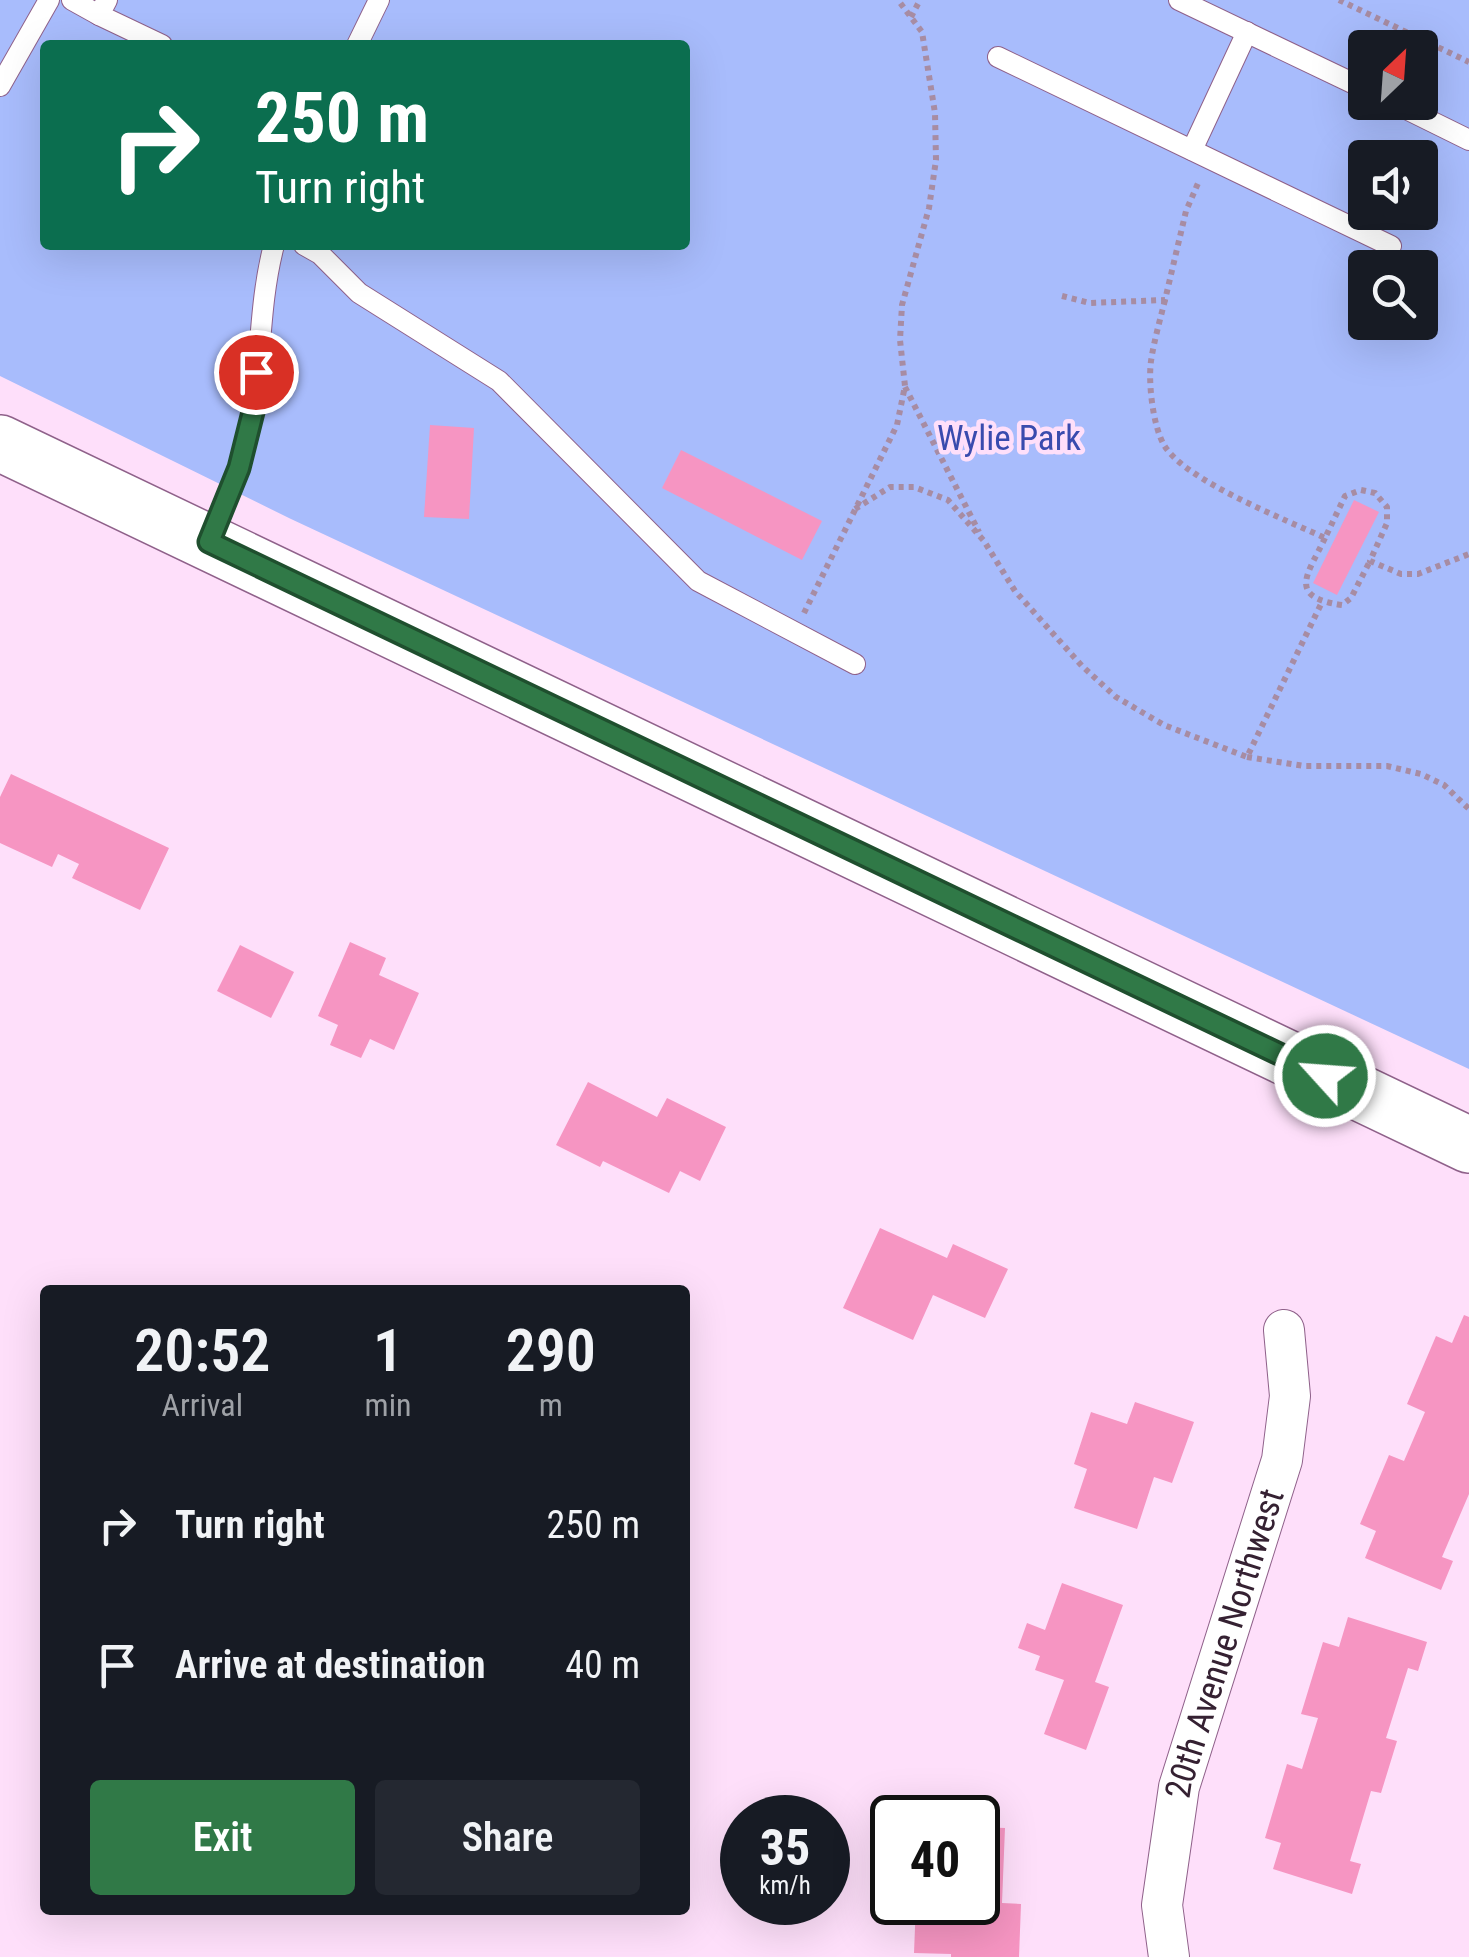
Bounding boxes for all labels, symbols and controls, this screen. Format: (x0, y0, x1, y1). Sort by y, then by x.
north arrow (1348, 30, 1438, 120)
map controls (1348, 30, 1438, 340)
text: 250 m (255, 77, 429, 159)
icon: right (90, 80, 220, 210)
button: sound (1348, 140, 1438, 230)
text: Turn right (255, 161, 425, 214)
button: search (1348, 250, 1438, 340)
pin (214, 330, 299, 415)
icon: arrive (229, 345, 284, 400)
park label: Wylie Park (937, 418, 1081, 459)
position arrow (1273, 1024, 1377, 1128)
text: 20:52 (134, 1315, 271, 1386)
text: 1 (373, 1315, 403, 1386)
text: 290 (505, 1315, 596, 1386)
text: Arrival (162, 1386, 243, 1424)
text: min (365, 1386, 411, 1424)
text: m (539, 1386, 563, 1424)
street label: 20th Avenue Northwest (1157, 1484, 1292, 1801)
icon: right (90, 1498, 145, 1553)
text: Turn right (175, 1503, 325, 1547)
text: 250 m (546, 1503, 640, 1547)
icon: arrive (90, 1638, 145, 1693)
text: Arrive at destination (175, 1643, 485, 1687)
text: 40 m (565, 1643, 640, 1687)
button: Exit (90, 1780, 355, 1895)
button: Share (375, 1780, 640, 1895)
speed limit sign: 40 (870, 1795, 1000, 1925)
text: 35 (760, 1819, 810, 1877)
text: km/h (759, 1871, 811, 1900)

